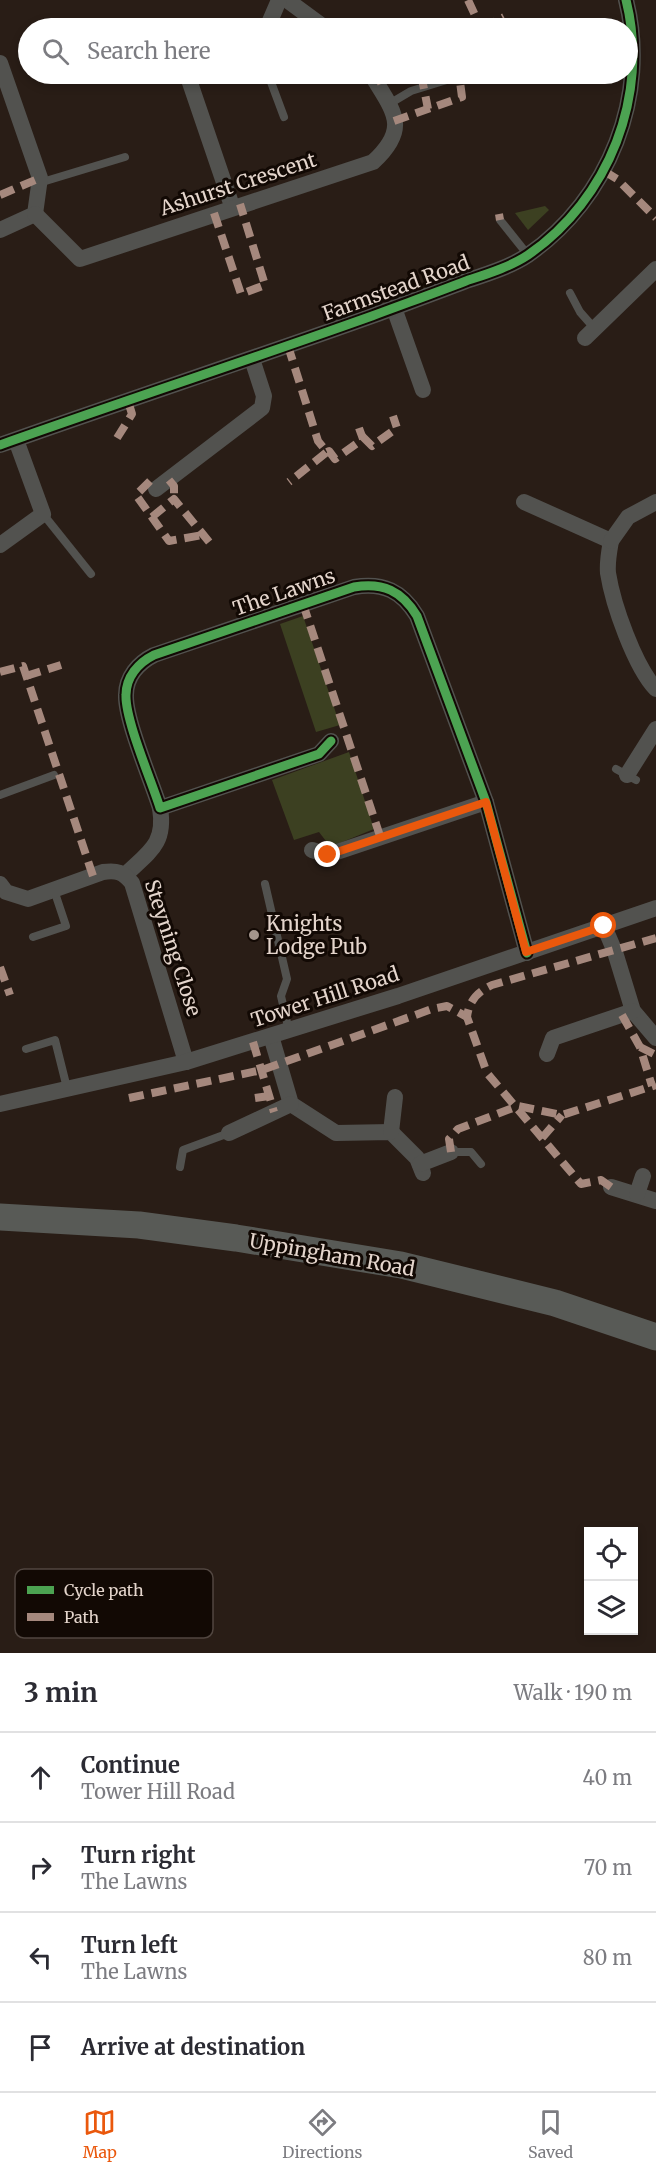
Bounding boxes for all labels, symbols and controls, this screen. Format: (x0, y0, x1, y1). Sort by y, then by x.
search box (18, 18, 638, 84)
icon: search (39, 35, 72, 68)
text: Search here (87, 37, 210, 65)
street label: Ashurst Crescent (156, 146, 319, 221)
street label: Farmstead Road (319, 249, 473, 326)
street label: The Lawns (230, 562, 338, 621)
route end (314, 841, 340, 867)
street label: Steyning Close (140, 876, 207, 1019)
place label: Knights Lodge Pub (266, 911, 367, 959)
route start (590, 912, 616, 938)
marker: Knights Lodge Pub (247, 928, 261, 942)
street label: Tower Hill Road (248, 961, 402, 1032)
street label: Uppingham Road (247, 1228, 417, 1281)
map controls (584, 1527, 638, 1635)
button: locate (584, 1527, 638, 1581)
legend (15, 1569, 213, 1638)
text: Cycle path (64, 1580, 144, 1600)
button: layers (584, 1581, 638, 1635)
text: Path (64, 1607, 100, 1627)
text: 3 min (24, 1676, 98, 1709)
text: Walk · 190 m (514, 1680, 632, 1705)
text: Continue (81, 1751, 180, 1779)
icon: ahead (24, 1761, 57, 1794)
text: 40 m (582, 1765, 632, 1790)
text: Tower Hill Road (81, 1779, 235, 1804)
text: Turn right (81, 1841, 195, 1869)
icon: right (24, 1851, 57, 1884)
text: 70 m (584, 1855, 632, 1880)
text: The Lawns (81, 1869, 187, 1894)
text: Turn left (81, 1931, 178, 1959)
icon: left (24, 1941, 57, 1974)
text: 80 m (583, 1945, 632, 1970)
text: The Lawns (81, 1959, 187, 1984)
icon: arrive (24, 2031, 57, 2064)
text: Arrive at destination (81, 2033, 305, 2061)
tab: Map (83, 2106, 117, 2162)
tab: Directions (282, 2106, 362, 2162)
tab: Saved (528, 2106, 573, 2162)

